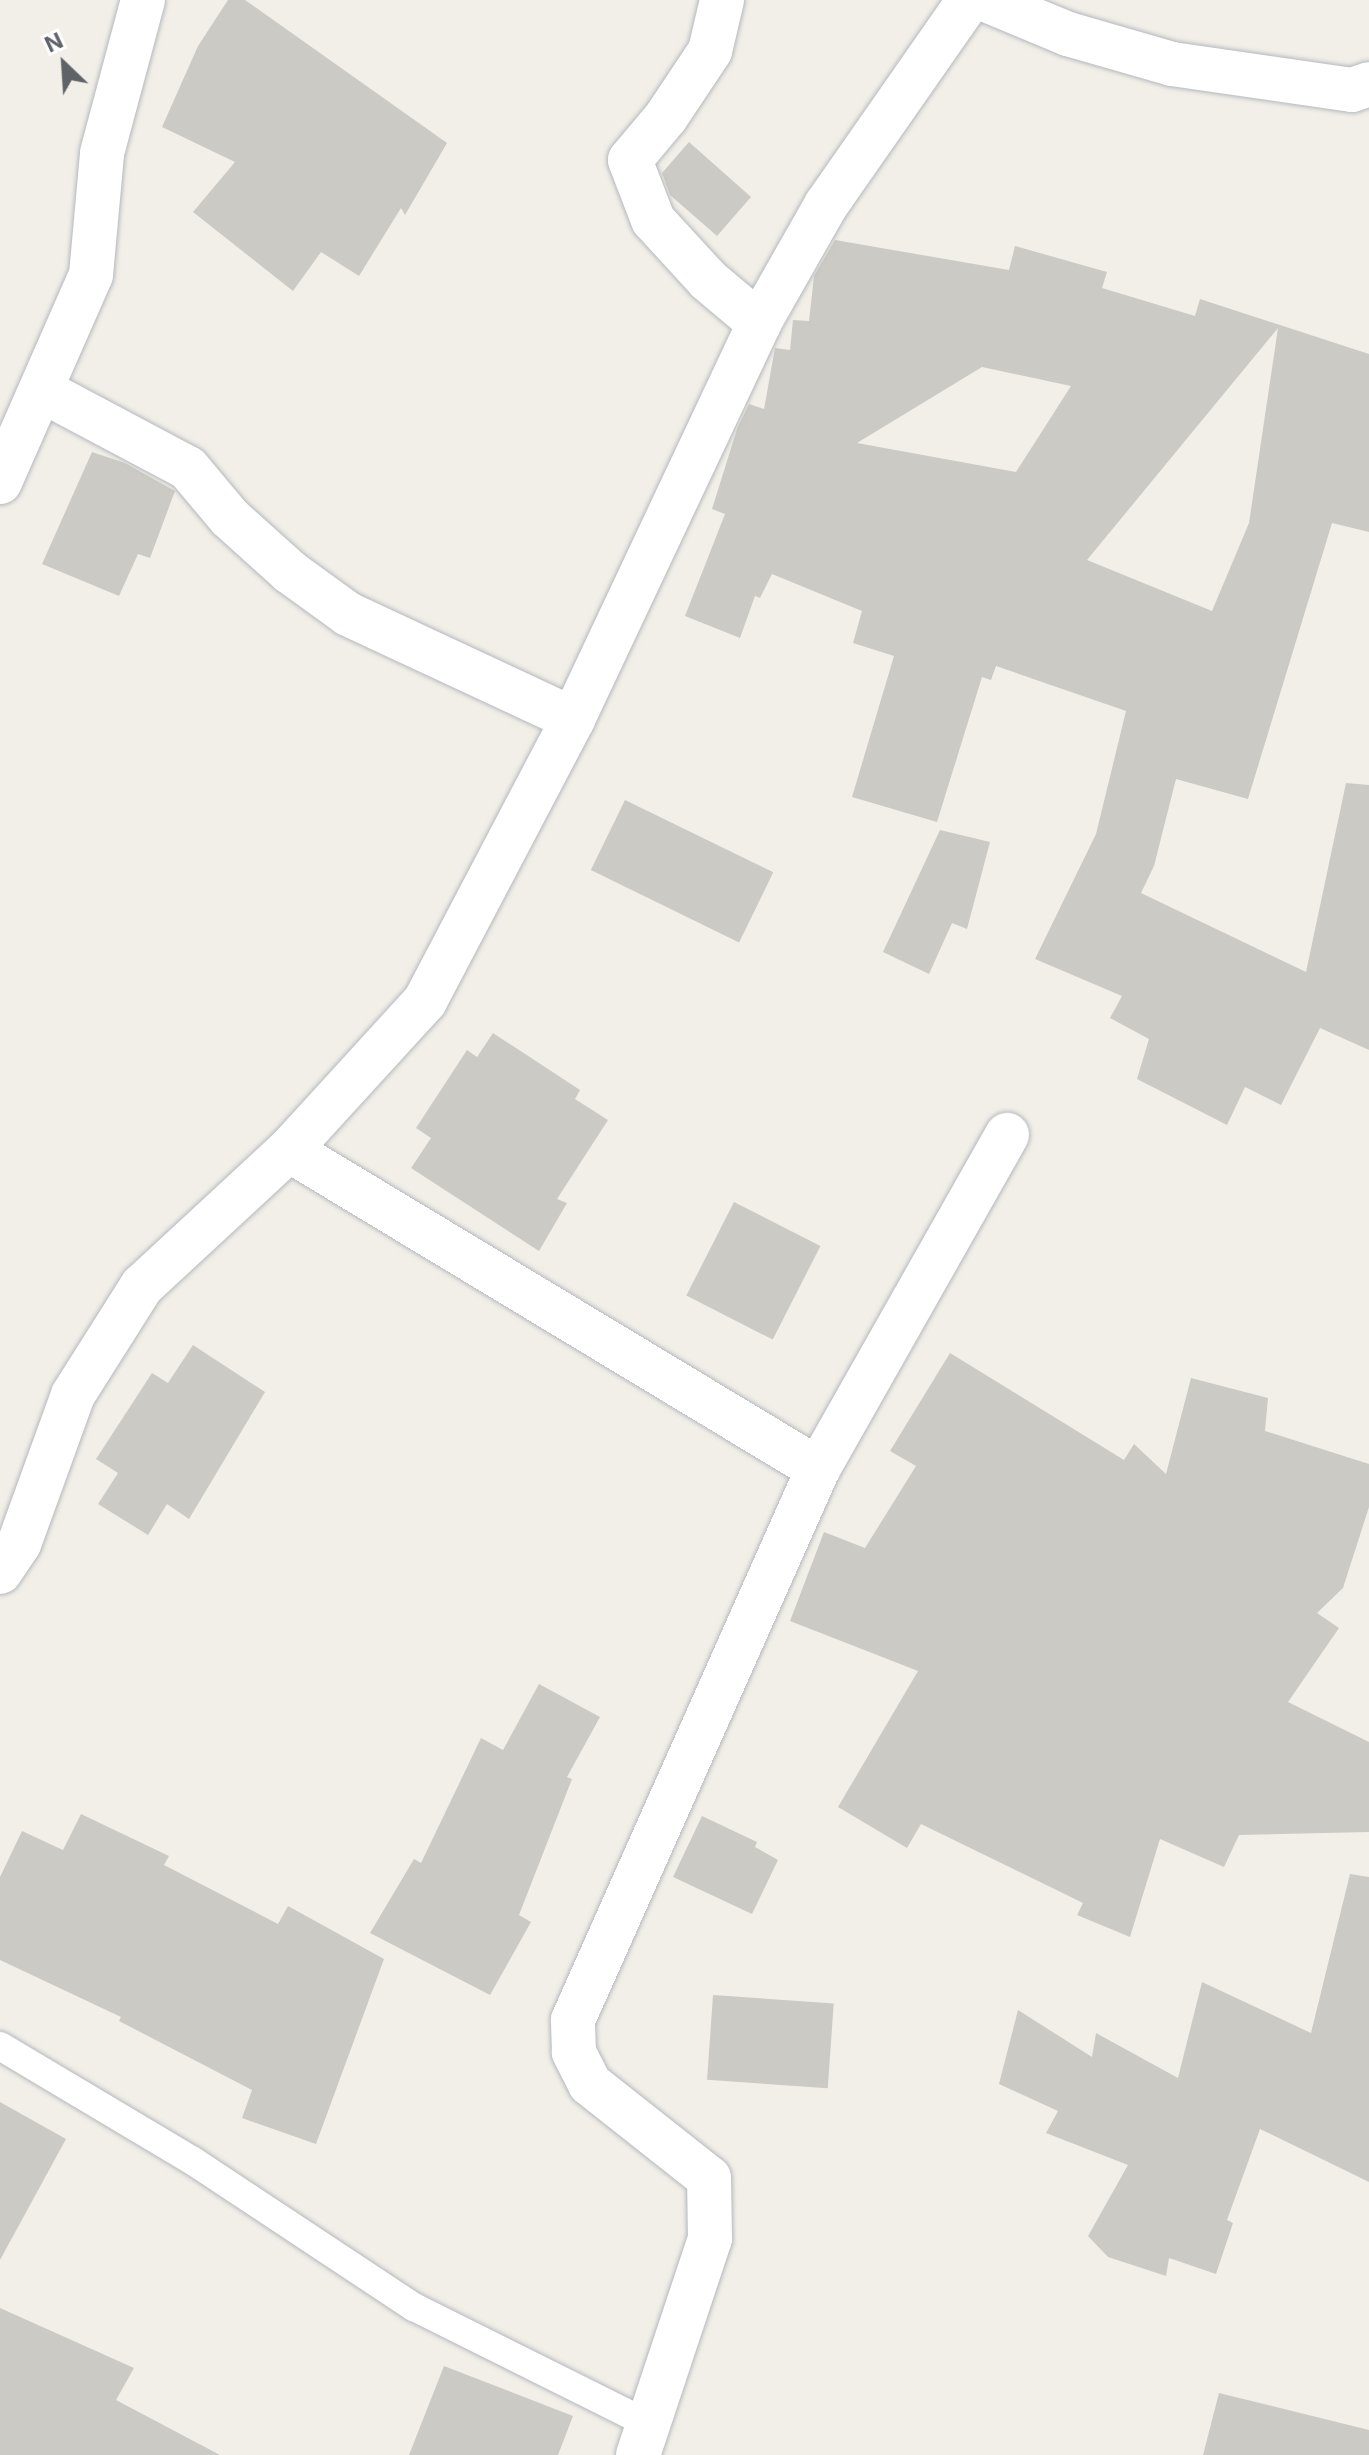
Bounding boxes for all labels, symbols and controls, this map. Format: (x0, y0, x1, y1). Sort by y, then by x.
north arrow (24, 24, 104, 104)
text: N (41, 27, 67, 58)

